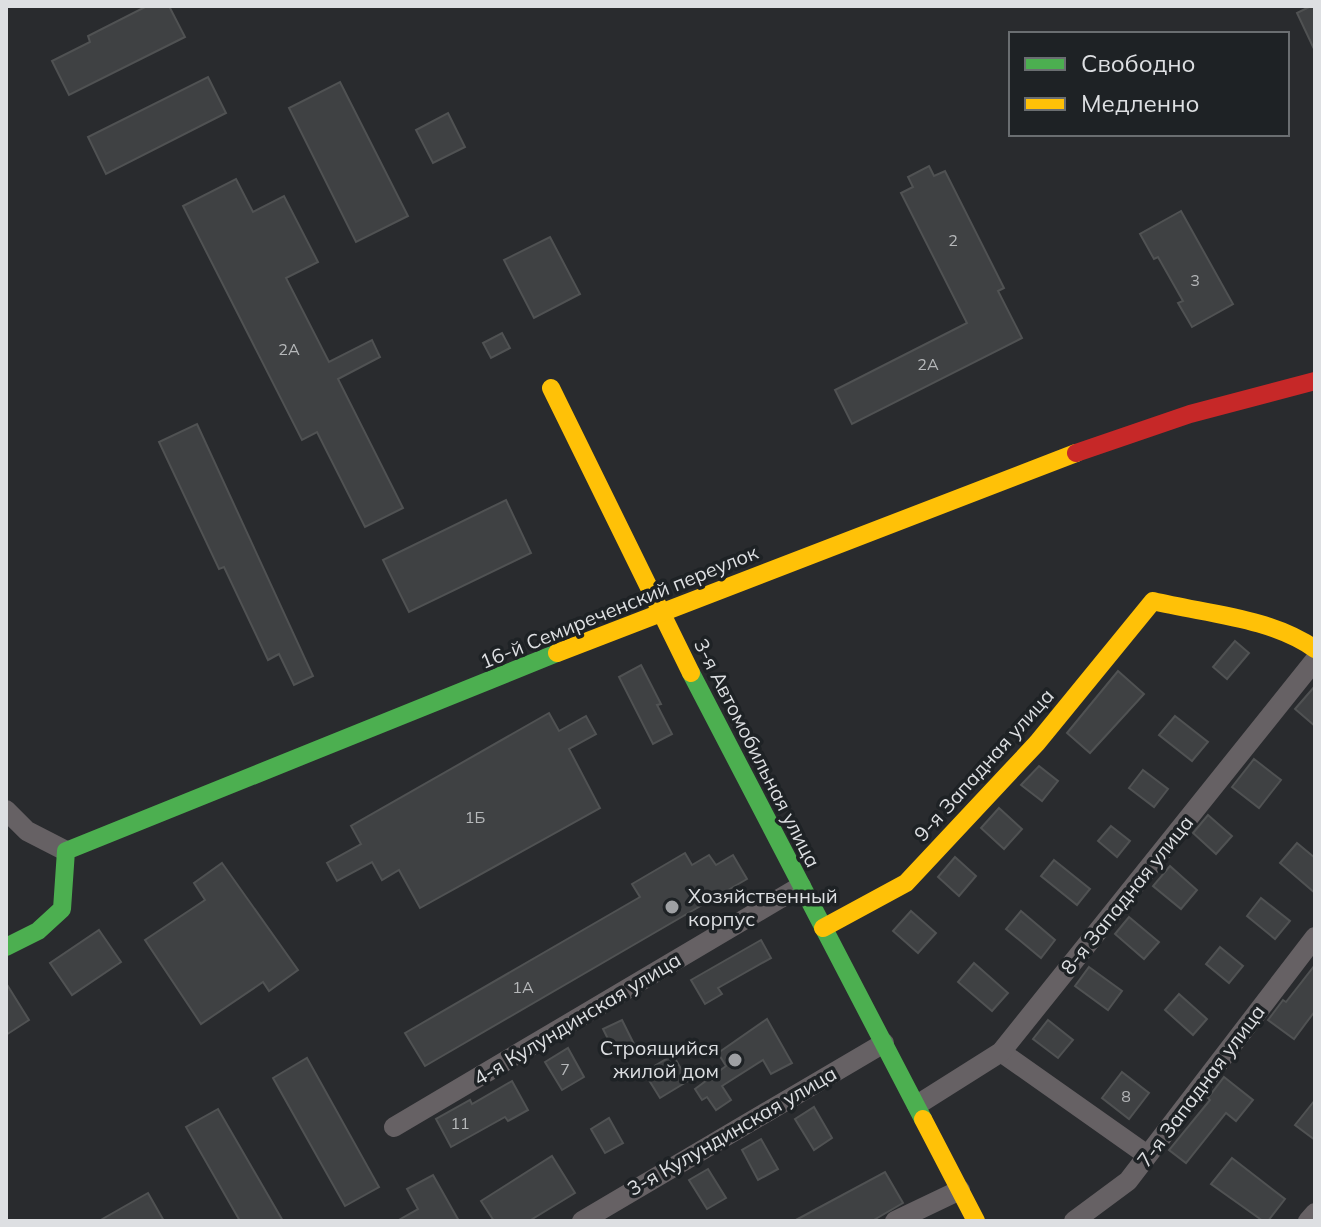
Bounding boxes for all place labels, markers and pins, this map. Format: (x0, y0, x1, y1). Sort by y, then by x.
place label: Хозяйственный корпус (688, 883, 838, 931)
marker: Хозяйственный корпус (663, 898, 681, 916)
place label: Строящийся жилой дом (600, 1035, 719, 1083)
marker: Строящийся жилой дом (726, 1051, 744, 1069)

